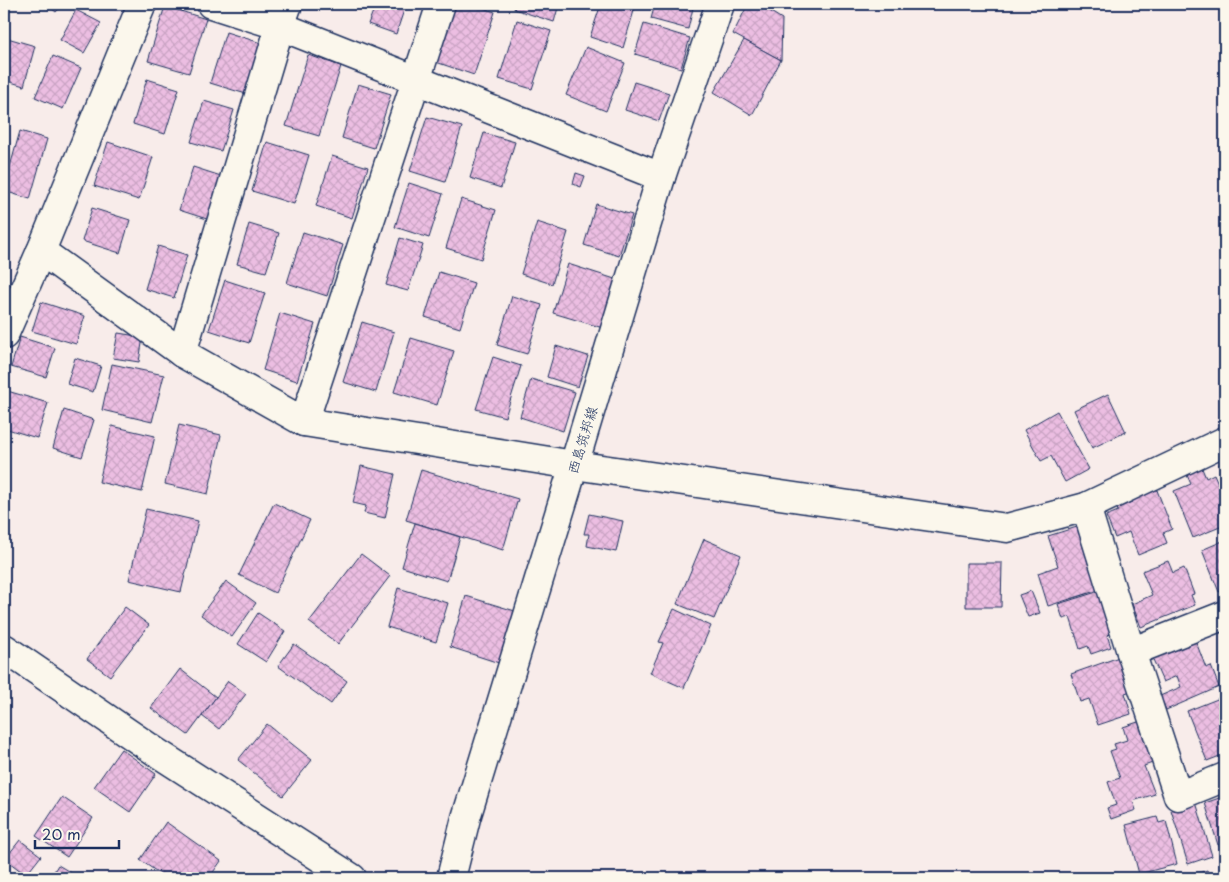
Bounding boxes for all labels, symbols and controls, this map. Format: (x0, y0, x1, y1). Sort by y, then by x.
street label: 西島筑邦線 (562, 403, 602, 477)
scale bar (35, 817, 119, 849)
text: 20 m (42, 822, 81, 845)

